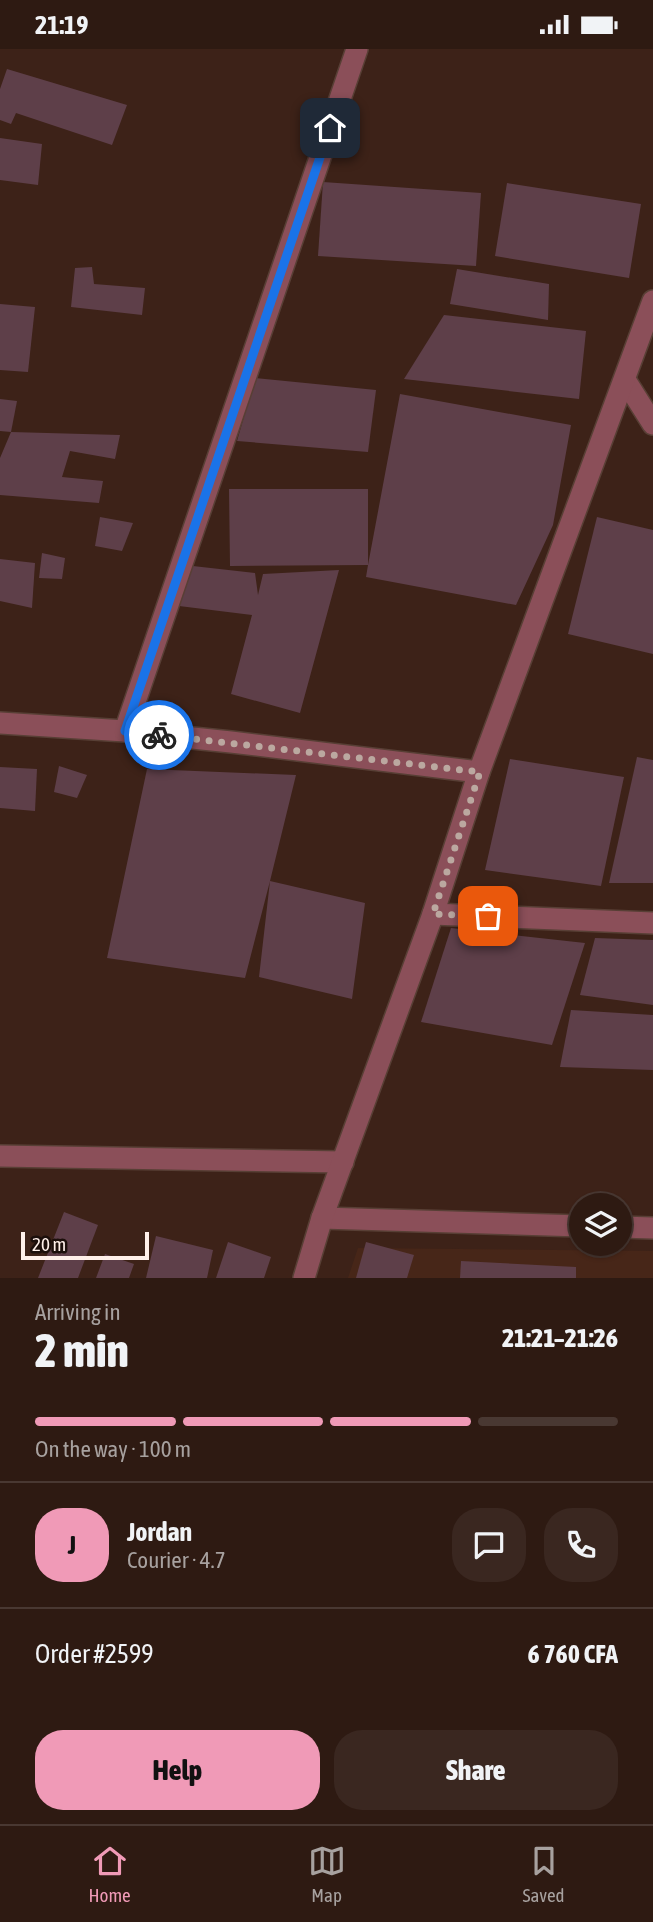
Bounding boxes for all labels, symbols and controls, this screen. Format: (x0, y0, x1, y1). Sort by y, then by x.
text: 21:19 (35, 10, 89, 40)
pin (300, 98, 360, 158)
icon: home (311, 109, 349, 147)
courier (124, 700, 194, 770)
icon: bike (140, 716, 178, 754)
pin (458, 886, 518, 946)
icon: bag (469, 897, 507, 935)
map controls (569, 1193, 632, 1256)
button: layers (569, 1193, 632, 1256)
scale bar (21, 1229, 149, 1261)
text: 20 m (32, 1233, 66, 1255)
text: Arriving in (35, 1299, 121, 1325)
text: 21:21–21:26 (502, 1323, 618, 1353)
text: 2 min (35, 1324, 129, 1377)
text: On the way · 100 m (35, 1436, 191, 1462)
button: chat (452, 1508, 526, 1582)
button: phone (544, 1508, 618, 1582)
text: Jordan (127, 1517, 192, 1547)
text: J (68, 1530, 76, 1560)
text: Courier · 4.7 (127, 1547, 226, 1573)
text: Order #2599 (35, 1639, 154, 1669)
text: 6 760 CFA (528, 1639, 618, 1669)
button: Help (35, 1730, 320, 1810)
button: Share (334, 1730, 618, 1810)
tab: Home (88, 1842, 131, 1906)
tab: Map (308, 1842, 346, 1906)
tab: Saved (523, 1842, 565, 1906)

